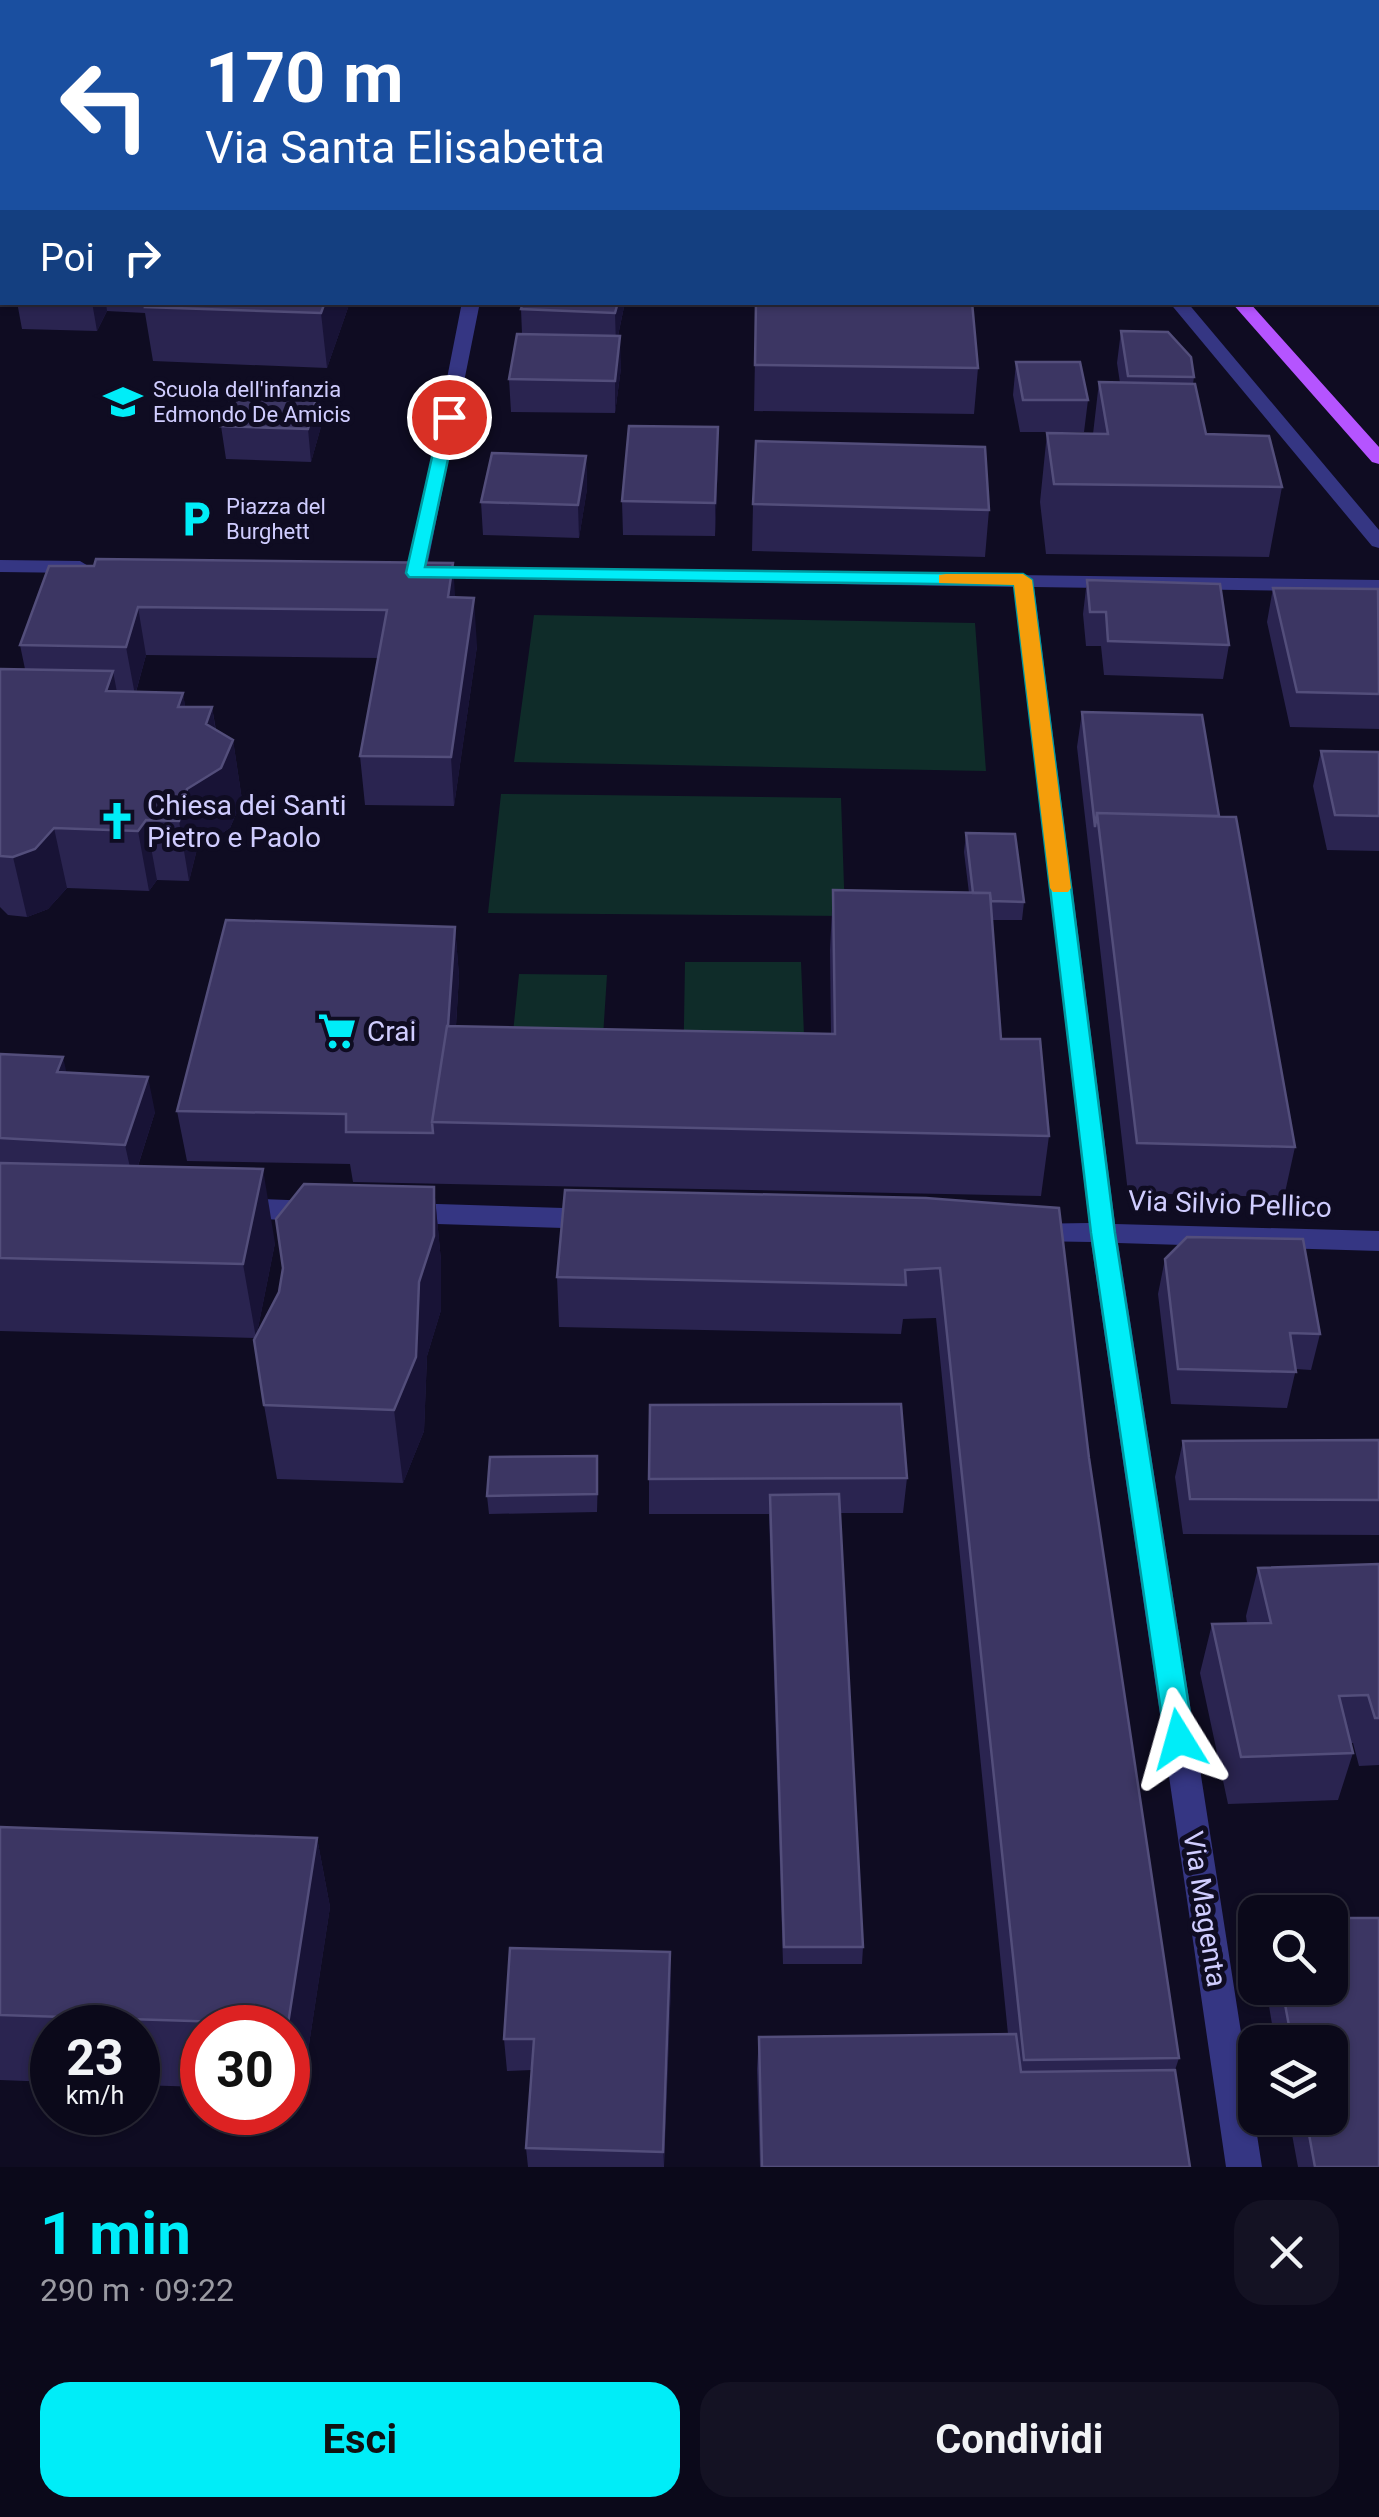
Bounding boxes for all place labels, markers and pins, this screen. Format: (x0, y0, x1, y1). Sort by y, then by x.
pin (407, 375, 492, 460)
place label: Scuola dell'infanzia Edmondo De Amicis (153, 377, 351, 427)
school or university icon: Scuola dell'infanzia Edmondo De Amicis (102, 381, 144, 423)
place label: Piazza del Burghett (226, 494, 326, 544)
parking icon: Piazza del Burghett (175, 498, 217, 540)
place label: Chiesa dei Santi Pietro e Paolo (147, 789, 347, 854)
church icon: Chiesa dei Santi Pietro e Paolo (96, 800, 138, 842)
supermarket icon: Crai (316, 1010, 358, 1052)
place label: Crai (367, 1015, 416, 1048)

